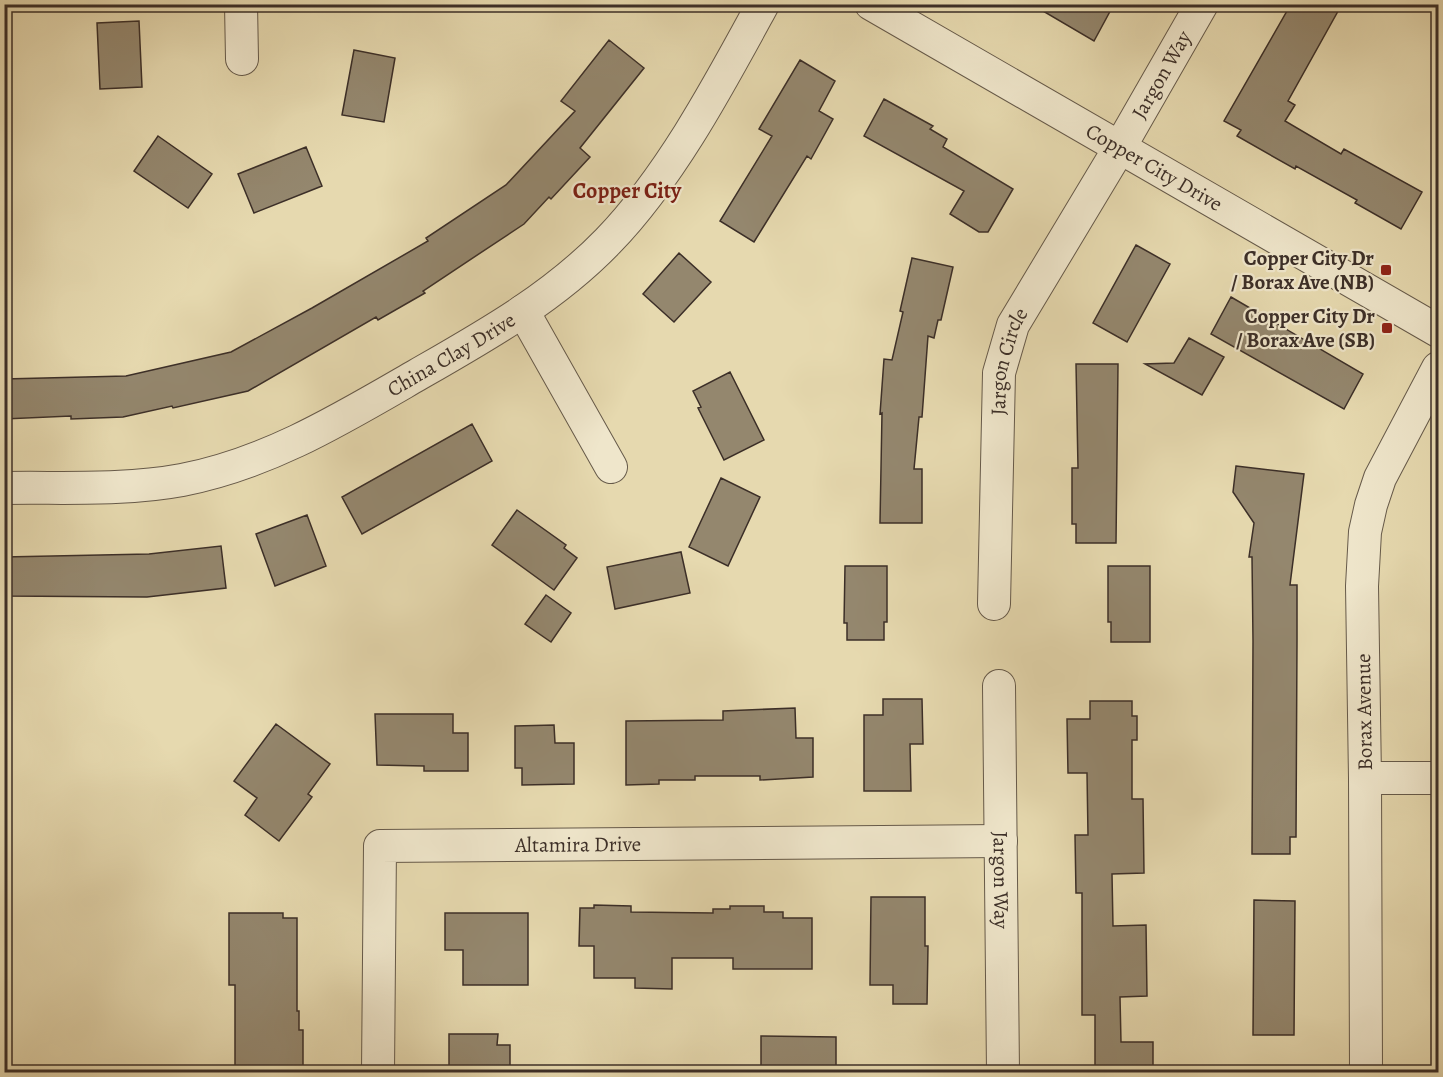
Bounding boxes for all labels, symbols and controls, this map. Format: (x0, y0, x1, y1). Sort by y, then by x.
street label: Jargon Way (1125, 25, 1198, 124)
street label: Copper City Drive (1081, 117, 1228, 218)
district label: Copper City (573, 176, 682, 206)
place label: Copper City Dr / Borax Ave (NB) (1231, 244, 1374, 296)
marker: Copper City Dr / Borax Ave (NB) (1379, 263, 1393, 277)
street label: Jargon Circle (984, 302, 1034, 416)
place label: Copper City Dr / Borax Ave (SB) (1236, 302, 1375, 354)
street label: China Clay Drive (382, 306, 521, 403)
marker: Copper City Dr / Borax Ave (SB) (1380, 321, 1394, 335)
street label: Borax Avenue (1349, 653, 1379, 771)
street label: Altamira Drive (514, 830, 641, 859)
street label: Jargon Way (987, 831, 1016, 929)

